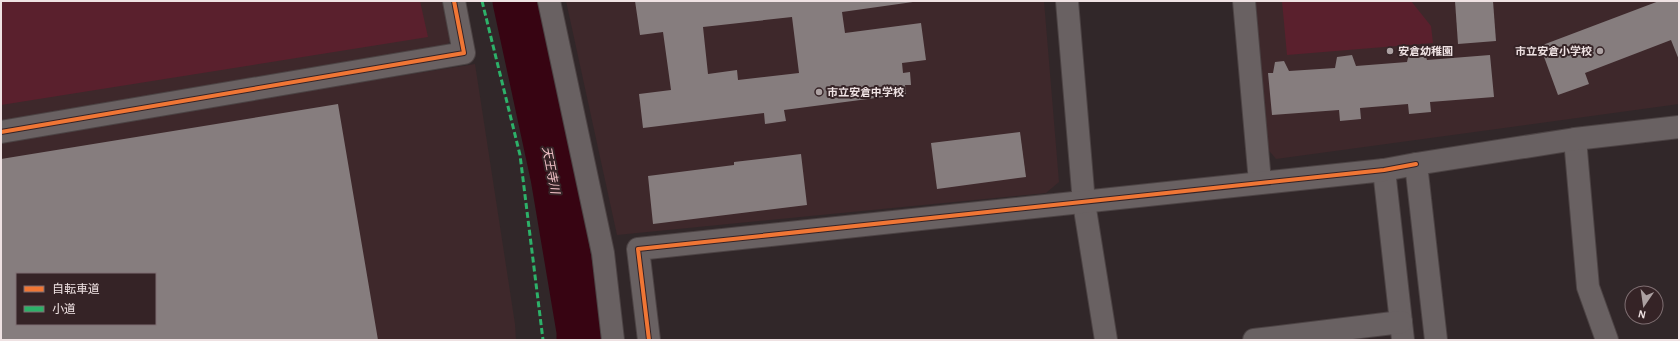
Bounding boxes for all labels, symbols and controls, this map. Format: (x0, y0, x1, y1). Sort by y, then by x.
place label: 安倉幼稚園 (1398, 45, 1453, 57)
place label: 市立安倉小学校 (1515, 45, 1592, 57)
marker: 安倉幼稚園 (1385, 46, 1395, 56)
marker: 市立安倉小学校 (1595, 46, 1605, 56)
place label: 市立安倉中学校 (827, 86, 904, 98)
marker: 市立安倉中学校 (814, 87, 824, 97)
water label: 天王寺川 (541, 145, 563, 197)
legend (16, 273, 156, 325)
text: 自転車道 (52, 282, 100, 295)
north arrow (1624, 285, 1664, 325)
text: 小道 (52, 302, 76, 315)
text: N (1637, 308, 1647, 320)

